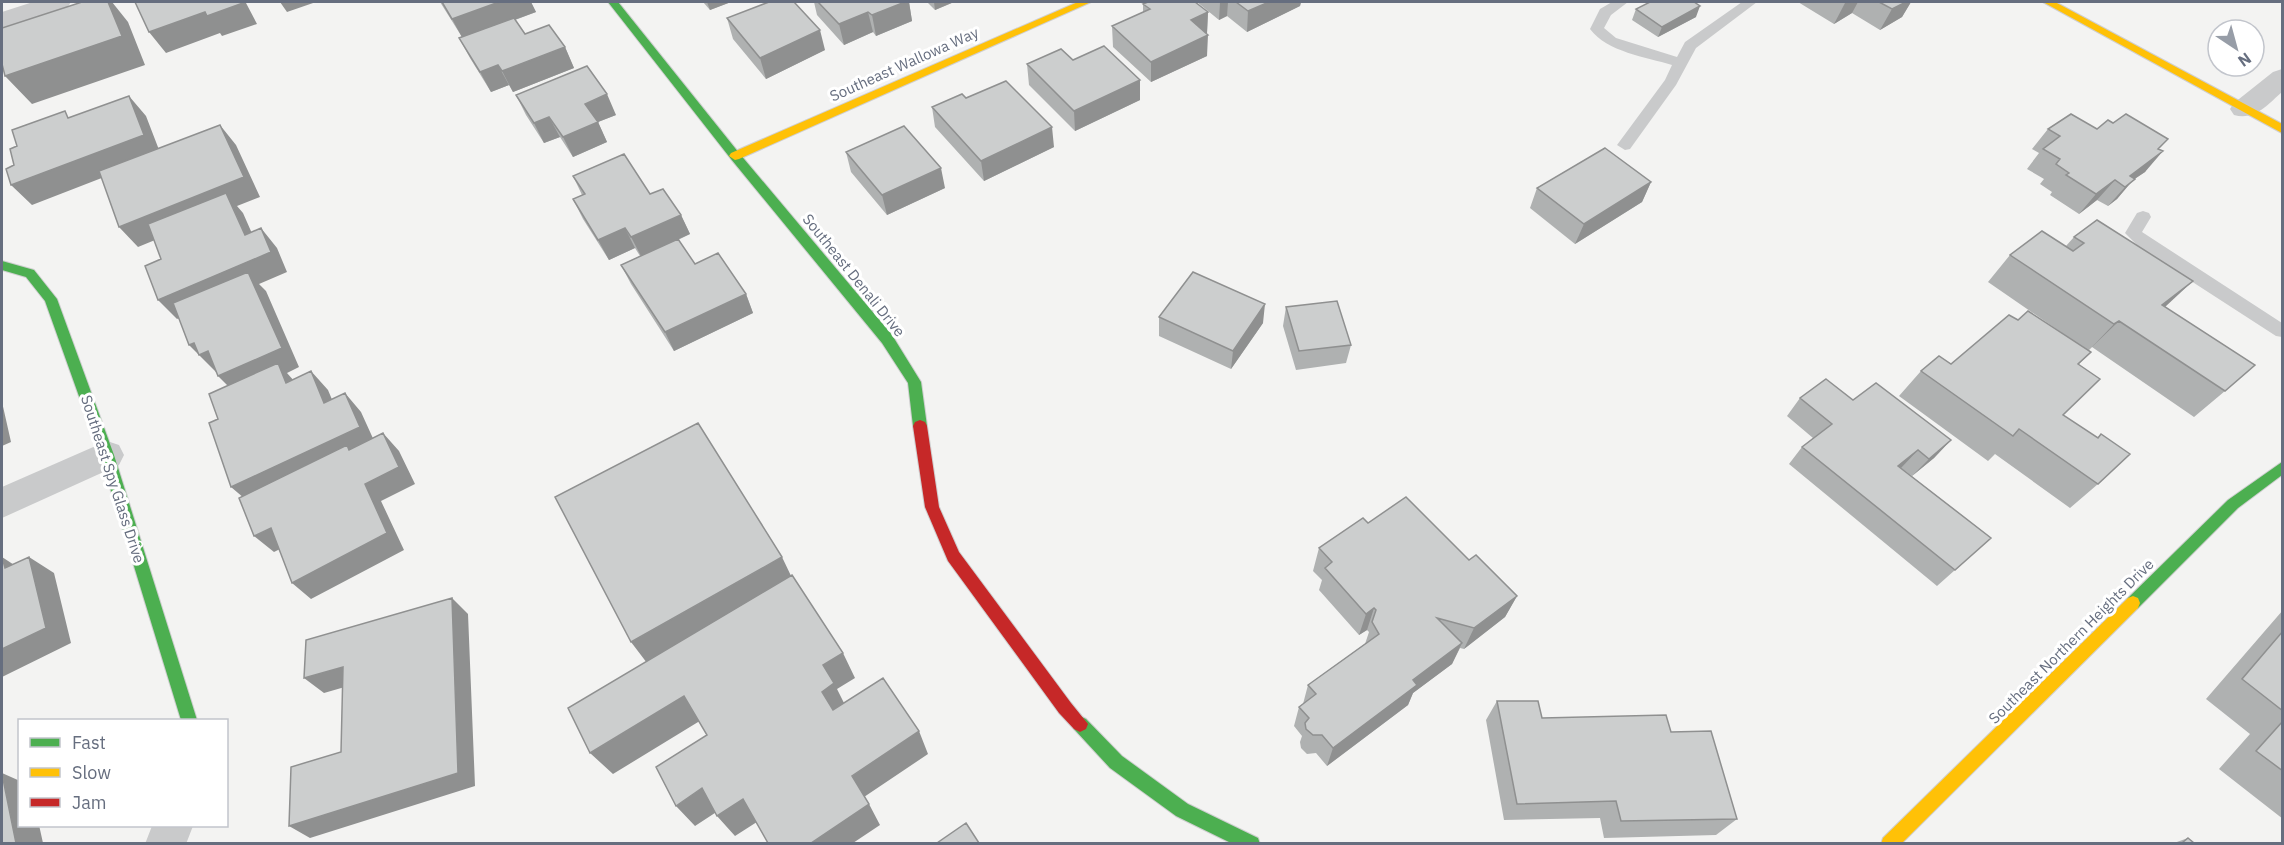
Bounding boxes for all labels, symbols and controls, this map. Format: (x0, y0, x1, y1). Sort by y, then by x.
north arrow (2206, 18, 2266, 78)
street label: Southeast Wallowa Way (827, 22, 982, 105)
text: N (2234, 49, 2255, 72)
street label: Southeast Denali Drive (799, 210, 909, 340)
street label: Southeast Spy Glass Drive (77, 393, 149, 565)
street label: Southeast Northern Heights Drive (1984, 554, 2158, 728)
legend (18, 719, 228, 827)
text: Fast (72, 731, 106, 754)
text: Slow (72, 761, 111, 784)
text: Jam (72, 791, 107, 814)

